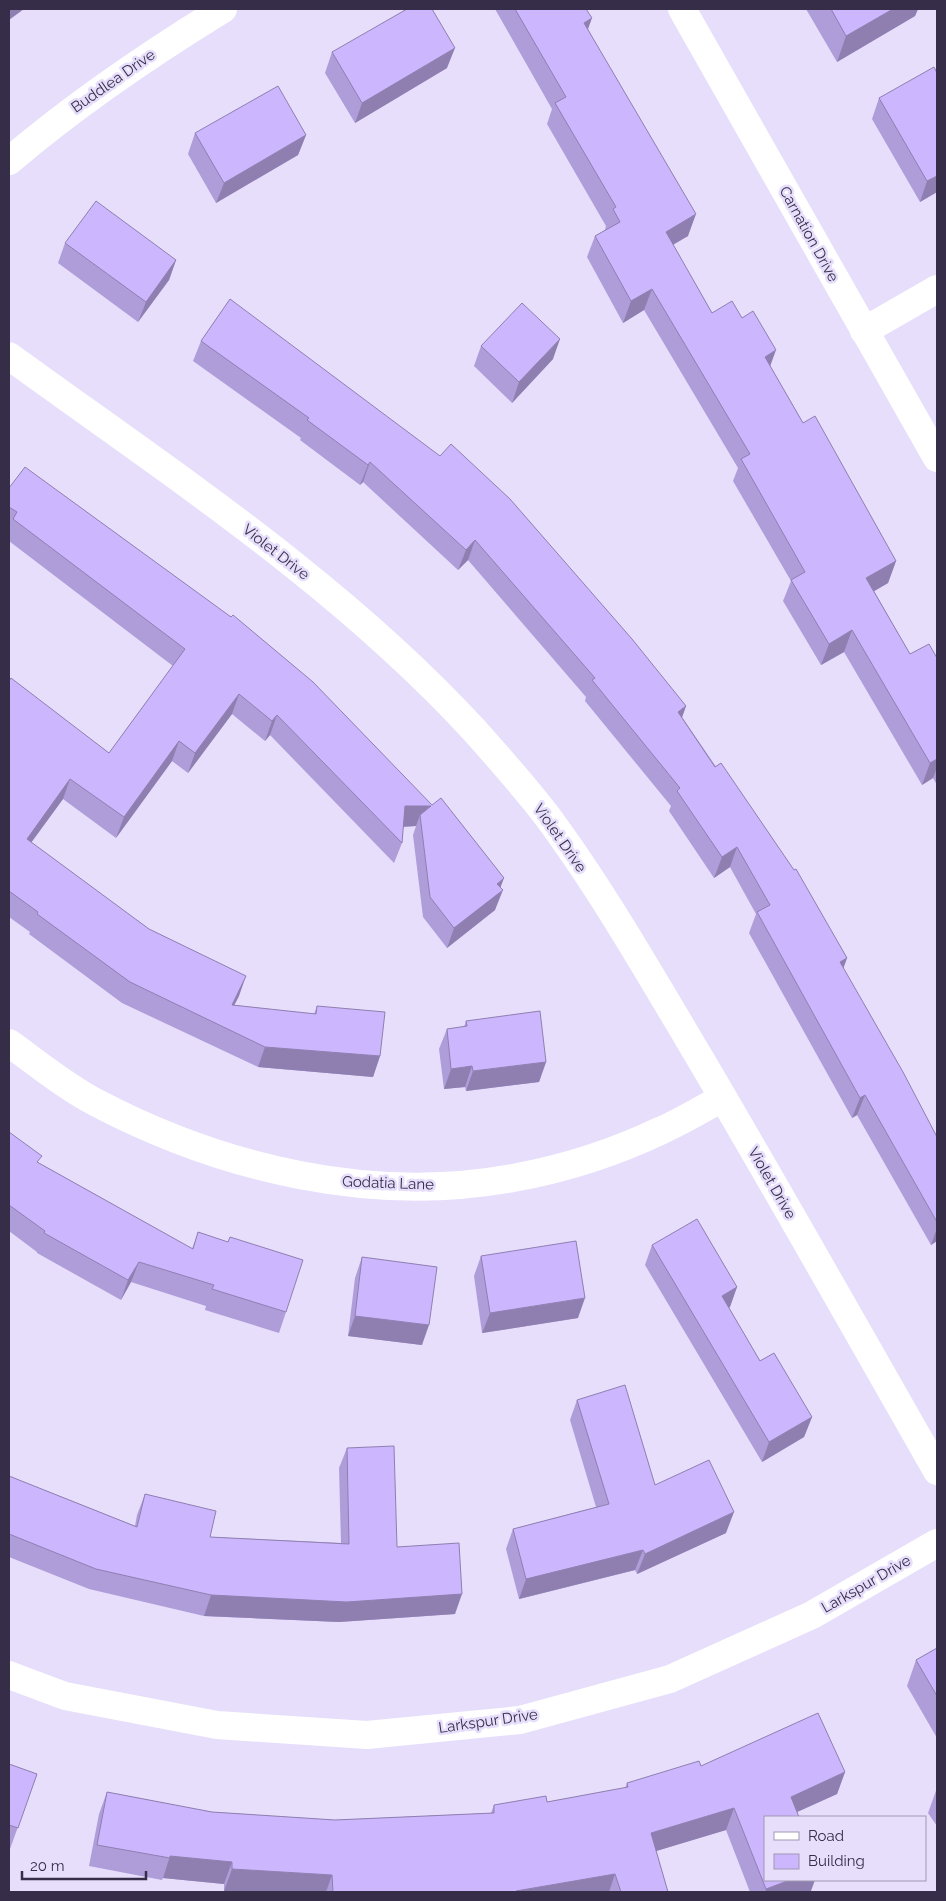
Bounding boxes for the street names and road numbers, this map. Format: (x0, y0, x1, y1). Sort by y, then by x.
street label: Buddlea Drive (68, 45, 159, 117)
street label: Carnation Drive (775, 183, 843, 285)
street label: Violet Drive (239, 520, 313, 584)
street label: Violet Drive (530, 800, 590, 876)
street label: Violet Drive (744, 1144, 800, 1222)
street label: Godatia Lane (342, 1172, 434, 1194)
street label: Larkspur Drive (818, 1551, 914, 1617)
street label: Larkspur Drive (437, 1705, 539, 1737)

